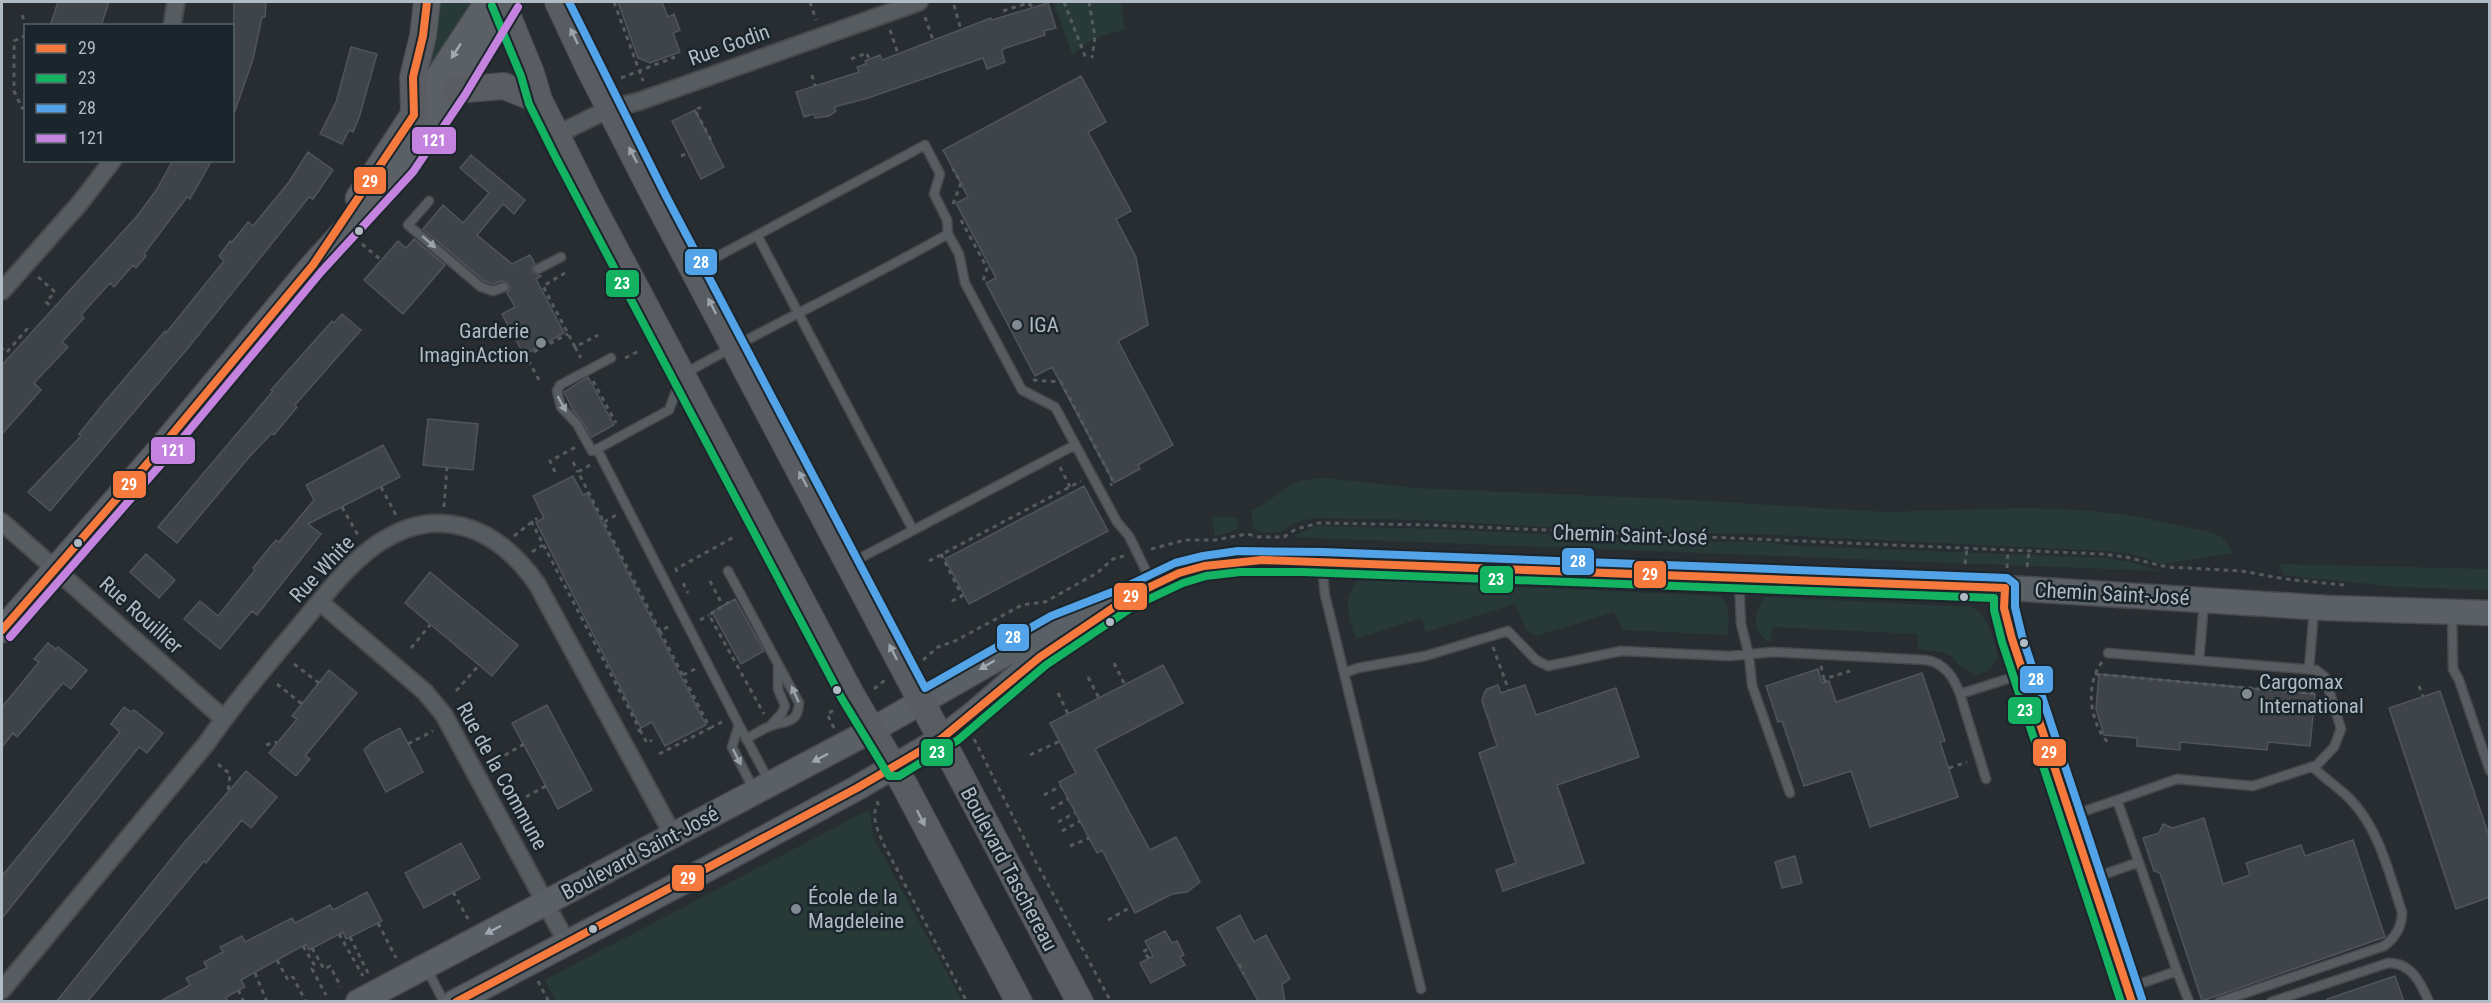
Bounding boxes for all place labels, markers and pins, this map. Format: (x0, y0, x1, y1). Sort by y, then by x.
unlabelled marker (353, 225, 365, 237)
place label: IGA (1029, 313, 1059, 337)
marker: IGA (1010, 318, 1024, 332)
place label: Garderie ImaginAction (419, 319, 529, 367)
marker: Garderie ImaginAction (534, 336, 548, 350)
unlabelled marker (72, 537, 84, 549)
unlabelled marker (1958, 591, 1970, 603)
unlabelled marker (1104, 616, 1116, 628)
unlabelled marker (2018, 637, 2030, 649)
place label: Cargomax International (2259, 670, 2364, 718)
unlabelled marker (831, 684, 843, 696)
marker: Cargomax International (2240, 687, 2254, 701)
place label: École de la Magdeleine (808, 885, 904, 933)
marker: École de la Magdeleine (789, 902, 803, 916)
unlabelled marker (587, 923, 599, 935)

